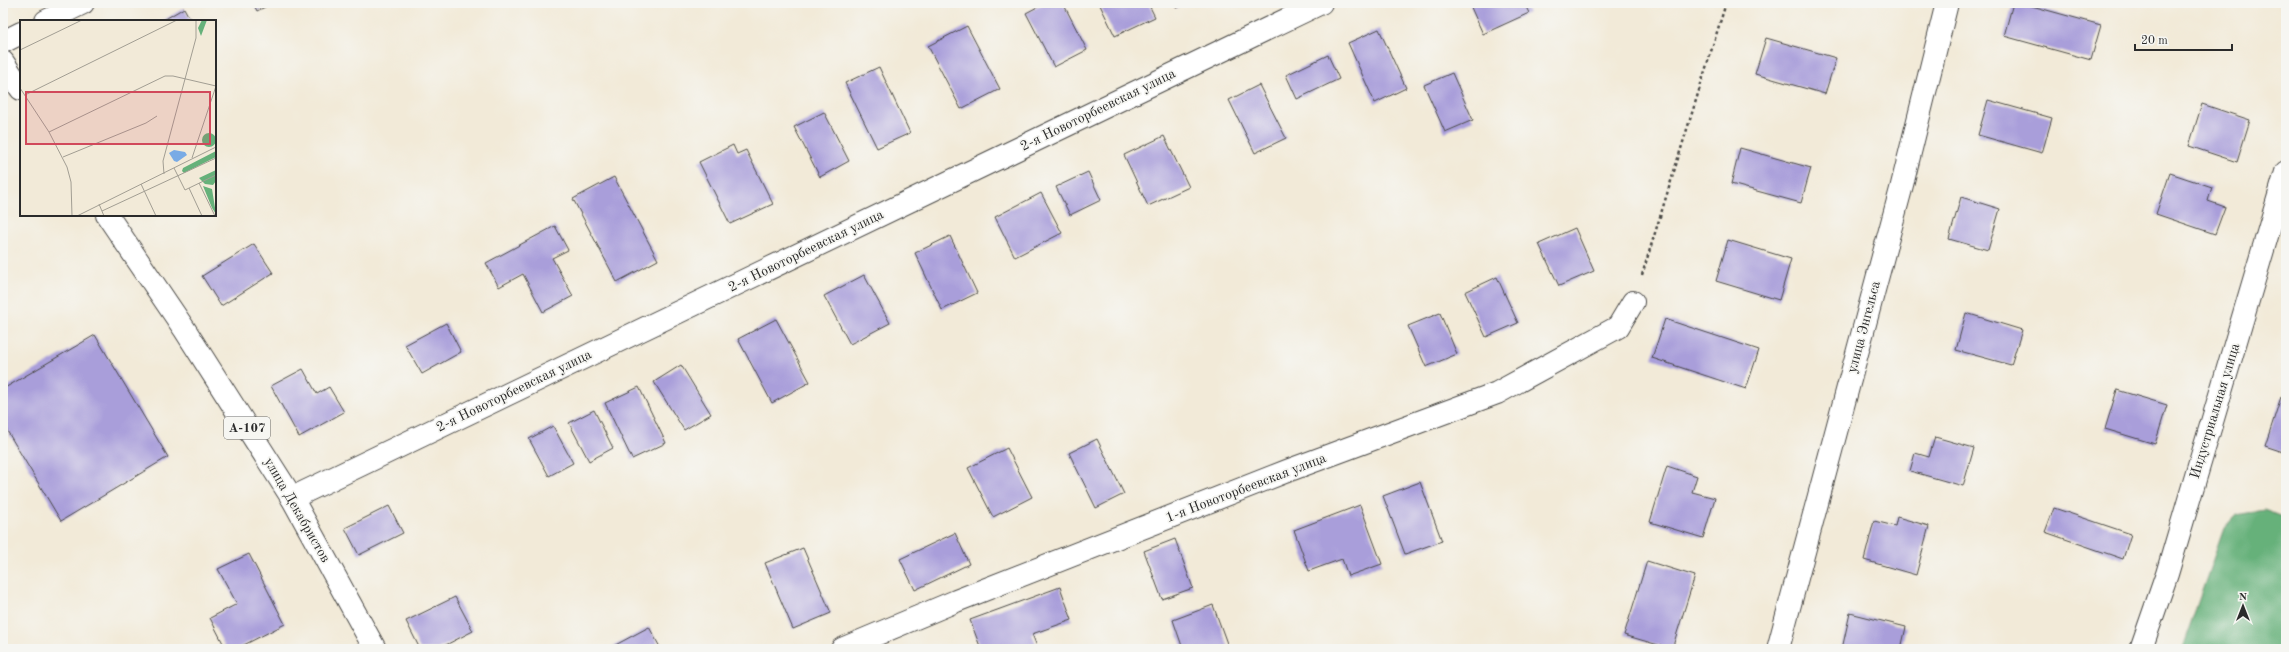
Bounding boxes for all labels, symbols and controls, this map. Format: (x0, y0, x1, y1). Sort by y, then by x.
inset map (20, 20, 216, 216)
scale bar (2135, 26, 2232, 52)
text: 20 m (2141, 35, 2168, 47)
street label: 2-я Новоторбеевская улица (1018, 66, 1178, 154)
street label: 2-я Новоторбеевская улица (726, 207, 886, 295)
street label: улица Энгельса (1845, 279, 1883, 375)
street label: Индустриальная улица (2188, 341, 2242, 480)
street label: 2-я Новоторбеевская улица (434, 347, 594, 435)
road number: А-107 (224, 417, 270, 439)
street label: 1-я Новоторбеевская улица (1164, 451, 1328, 525)
street label: улица Декабристов (261, 455, 333, 565)
north arrow (2223, 586, 2263, 626)
text: N (2239, 592, 2248, 603)

